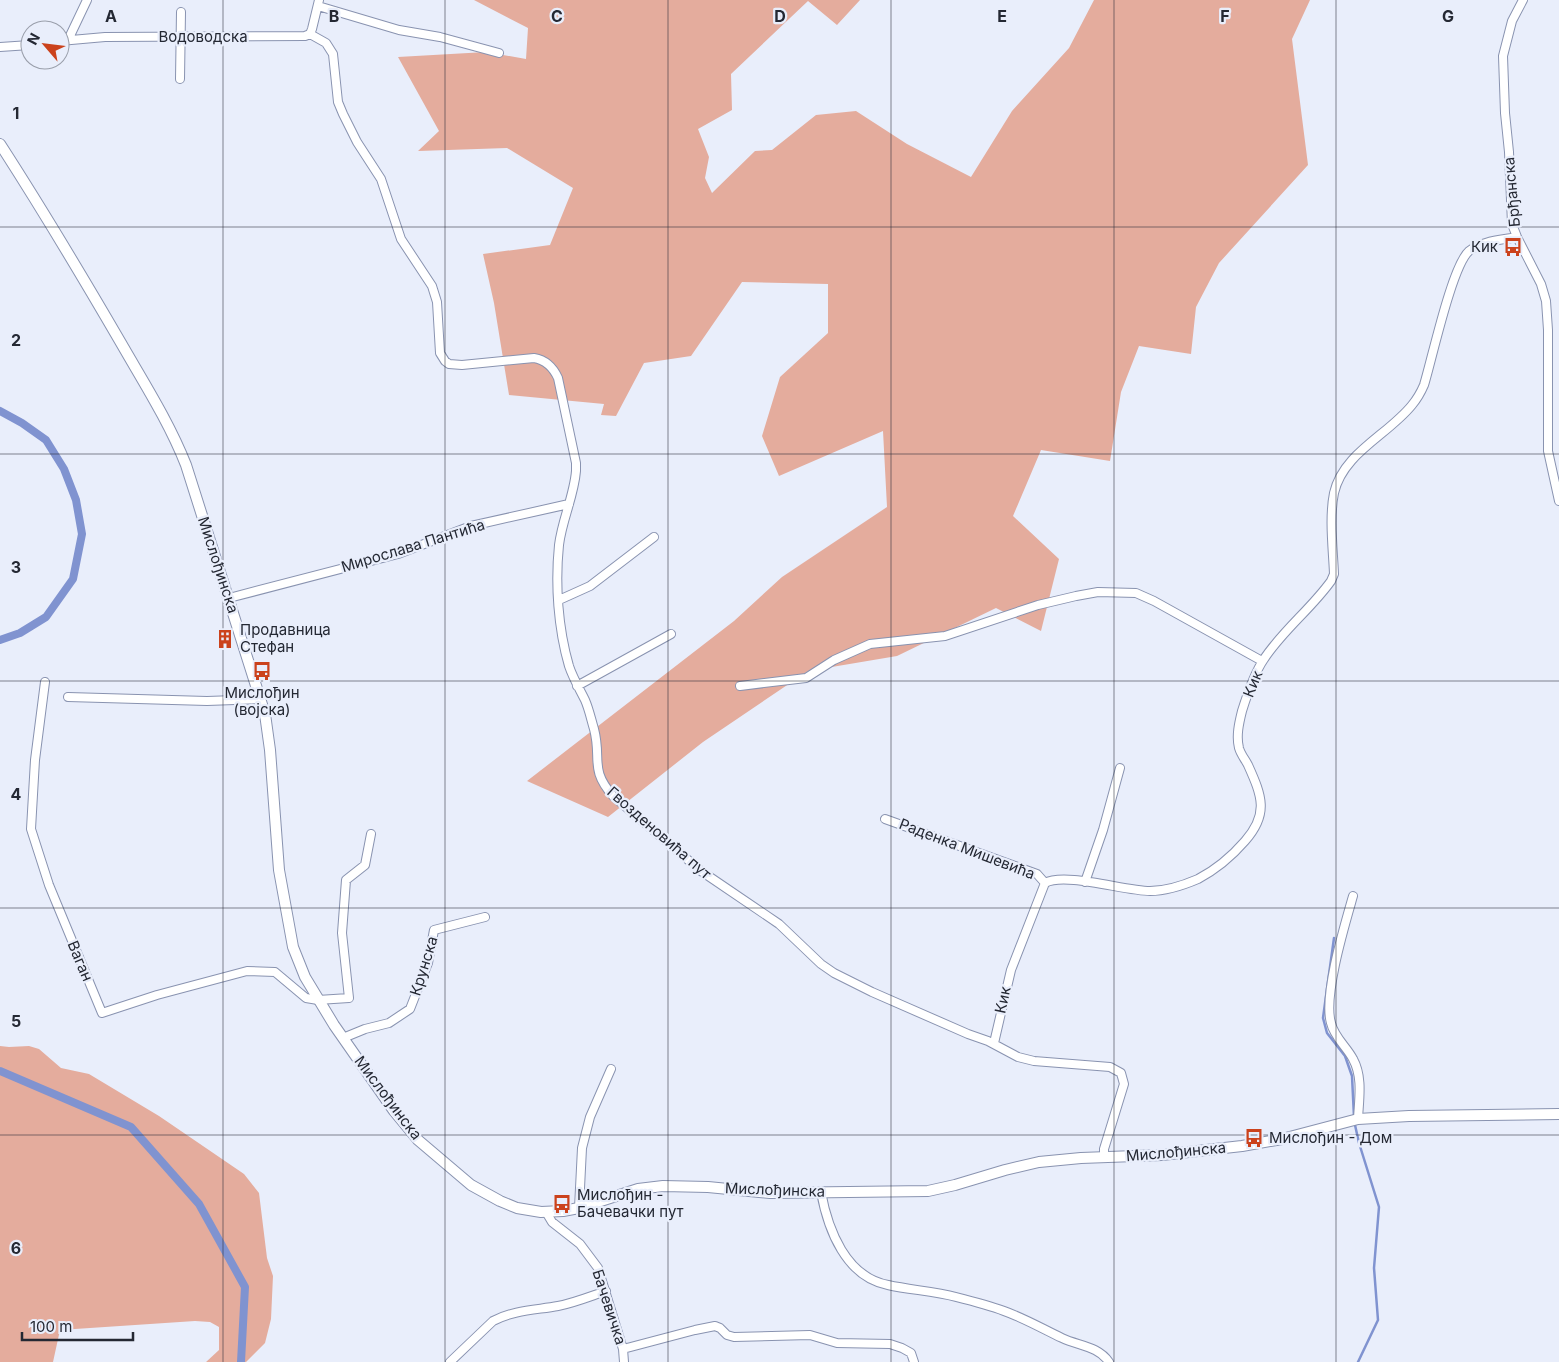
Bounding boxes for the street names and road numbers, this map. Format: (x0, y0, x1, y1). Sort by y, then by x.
street label: Водоводска (158, 27, 248, 46)
street label: Брђанска (1499, 156, 1524, 228)
street label: Мислођинска (194, 514, 243, 615)
street label: Мирослава Пантића (339, 515, 487, 576)
street label: Кик (1239, 668, 1266, 700)
street label: Гвозденовића пут (603, 782, 715, 883)
street label: Раденка Мишевића (897, 814, 1038, 883)
street label: Крунска (405, 934, 442, 998)
street label: Ваган (63, 938, 97, 984)
street label: Кик (990, 985, 1015, 1015)
street label: Мислођинска (351, 1052, 426, 1143)
street label: Мислођинска (1125, 1138, 1227, 1165)
street label: Мислођинска (725, 1178, 825, 1201)
street label: Бачевичка (588, 1267, 631, 1347)

